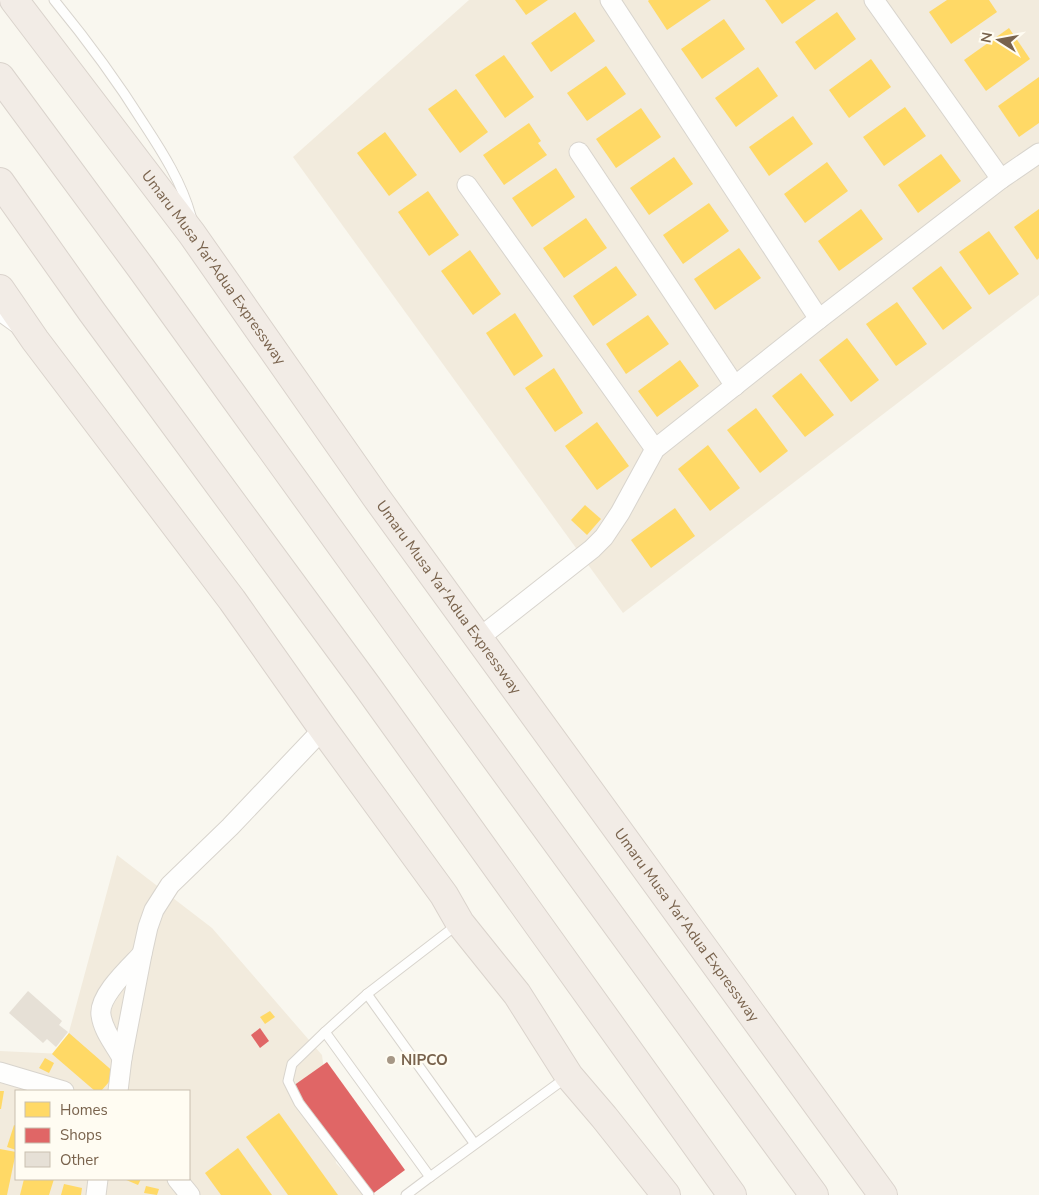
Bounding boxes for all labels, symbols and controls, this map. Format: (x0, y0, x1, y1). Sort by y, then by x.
north arrow (974, 15, 1024, 65)
text: N (976, 31, 997, 45)
street label: Umaru Musa Yar'Adua Expressway (137, 166, 291, 369)
street label: Umaru Musa Yar'Adua Expressway (372, 496, 526, 699)
street label: Umaru Musa Yar'Adua Expressway (610, 824, 764, 1026)
place label: NIPCO (401, 1050, 448, 1070)
marker: NIPCO (385, 1054, 397, 1066)
legend (15, 1090, 190, 1180)
text: Homes (60, 1100, 108, 1120)
text: Shops (60, 1125, 102, 1145)
text: Other (60, 1150, 99, 1170)

